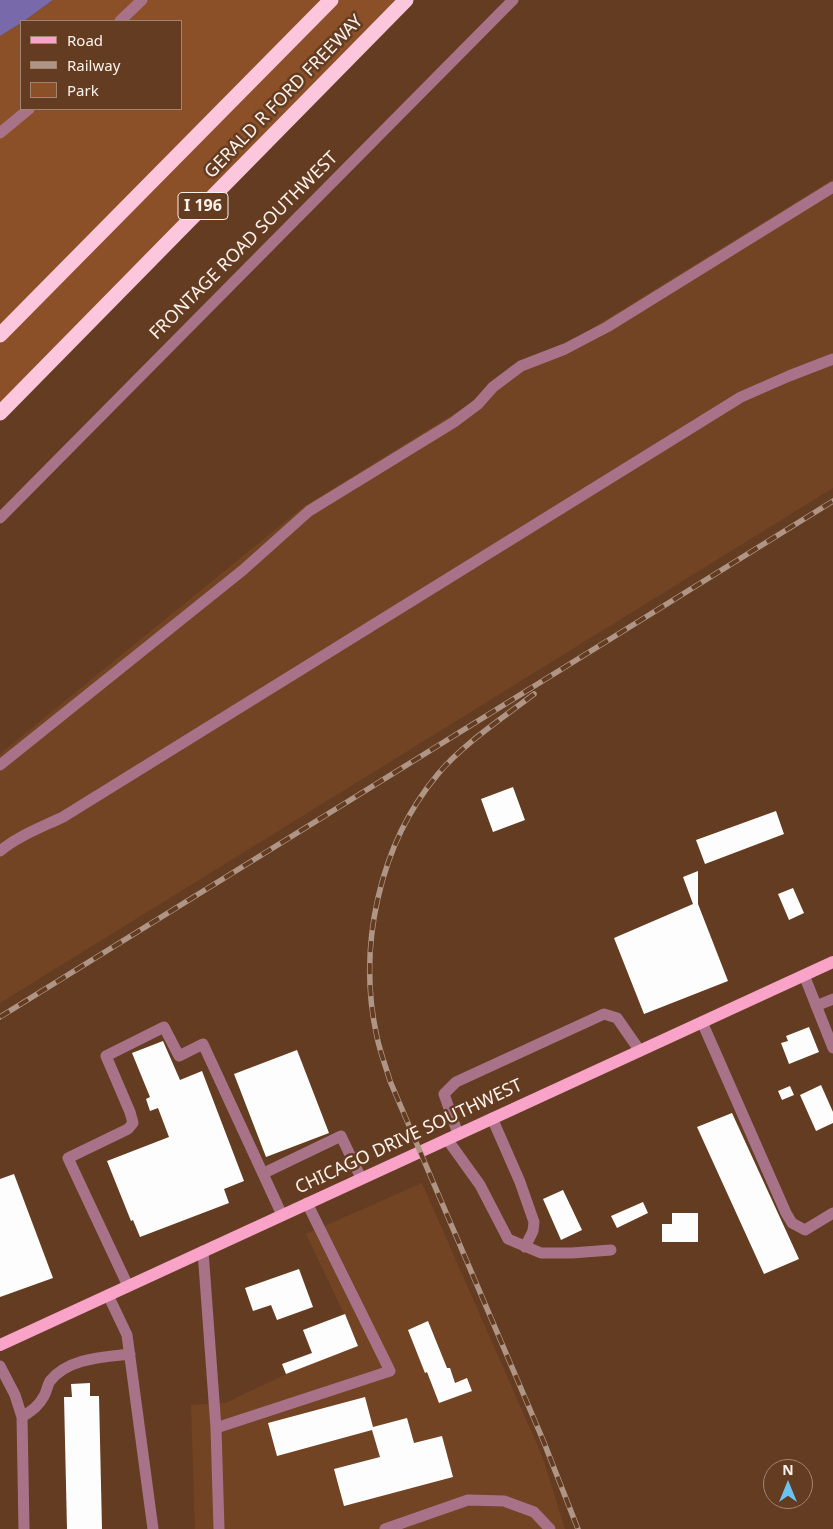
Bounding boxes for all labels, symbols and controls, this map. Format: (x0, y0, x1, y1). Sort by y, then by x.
street label: GERALD R FORD FREEWAY (200, 11, 368, 183)
legend (20, 20, 182, 110)
text: Road (67, 30, 103, 50)
text: Railway (67, 55, 120, 75)
text: Park (67, 80, 99, 100)
street label: FRONTAGE ROAD SOUTHWEST (145, 147, 343, 345)
road number: I 196 (178, 192, 228, 220)
street label: CHICAGO DRIVE SOUTHWEST (292, 1075, 526, 1199)
north arrow (763, 1459, 813, 1509)
text: N (782, 1460, 794, 1479)

